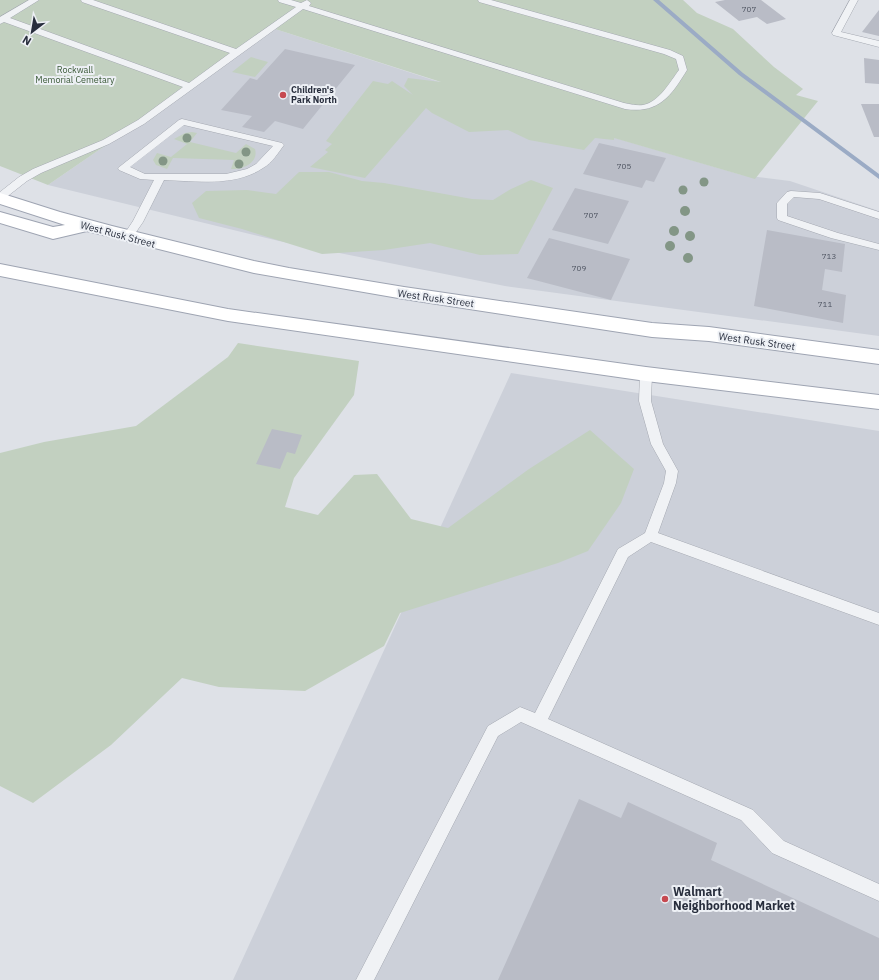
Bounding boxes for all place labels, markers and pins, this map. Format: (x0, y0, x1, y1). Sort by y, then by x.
place label: Children's Park North (291, 84, 337, 105)
marker: Children's Park North (278, 90, 288, 100)
place label: Walmart Neighborhood Market (673, 884, 795, 913)
marker: Walmart Neighborhood Market (660, 894, 670, 904)

